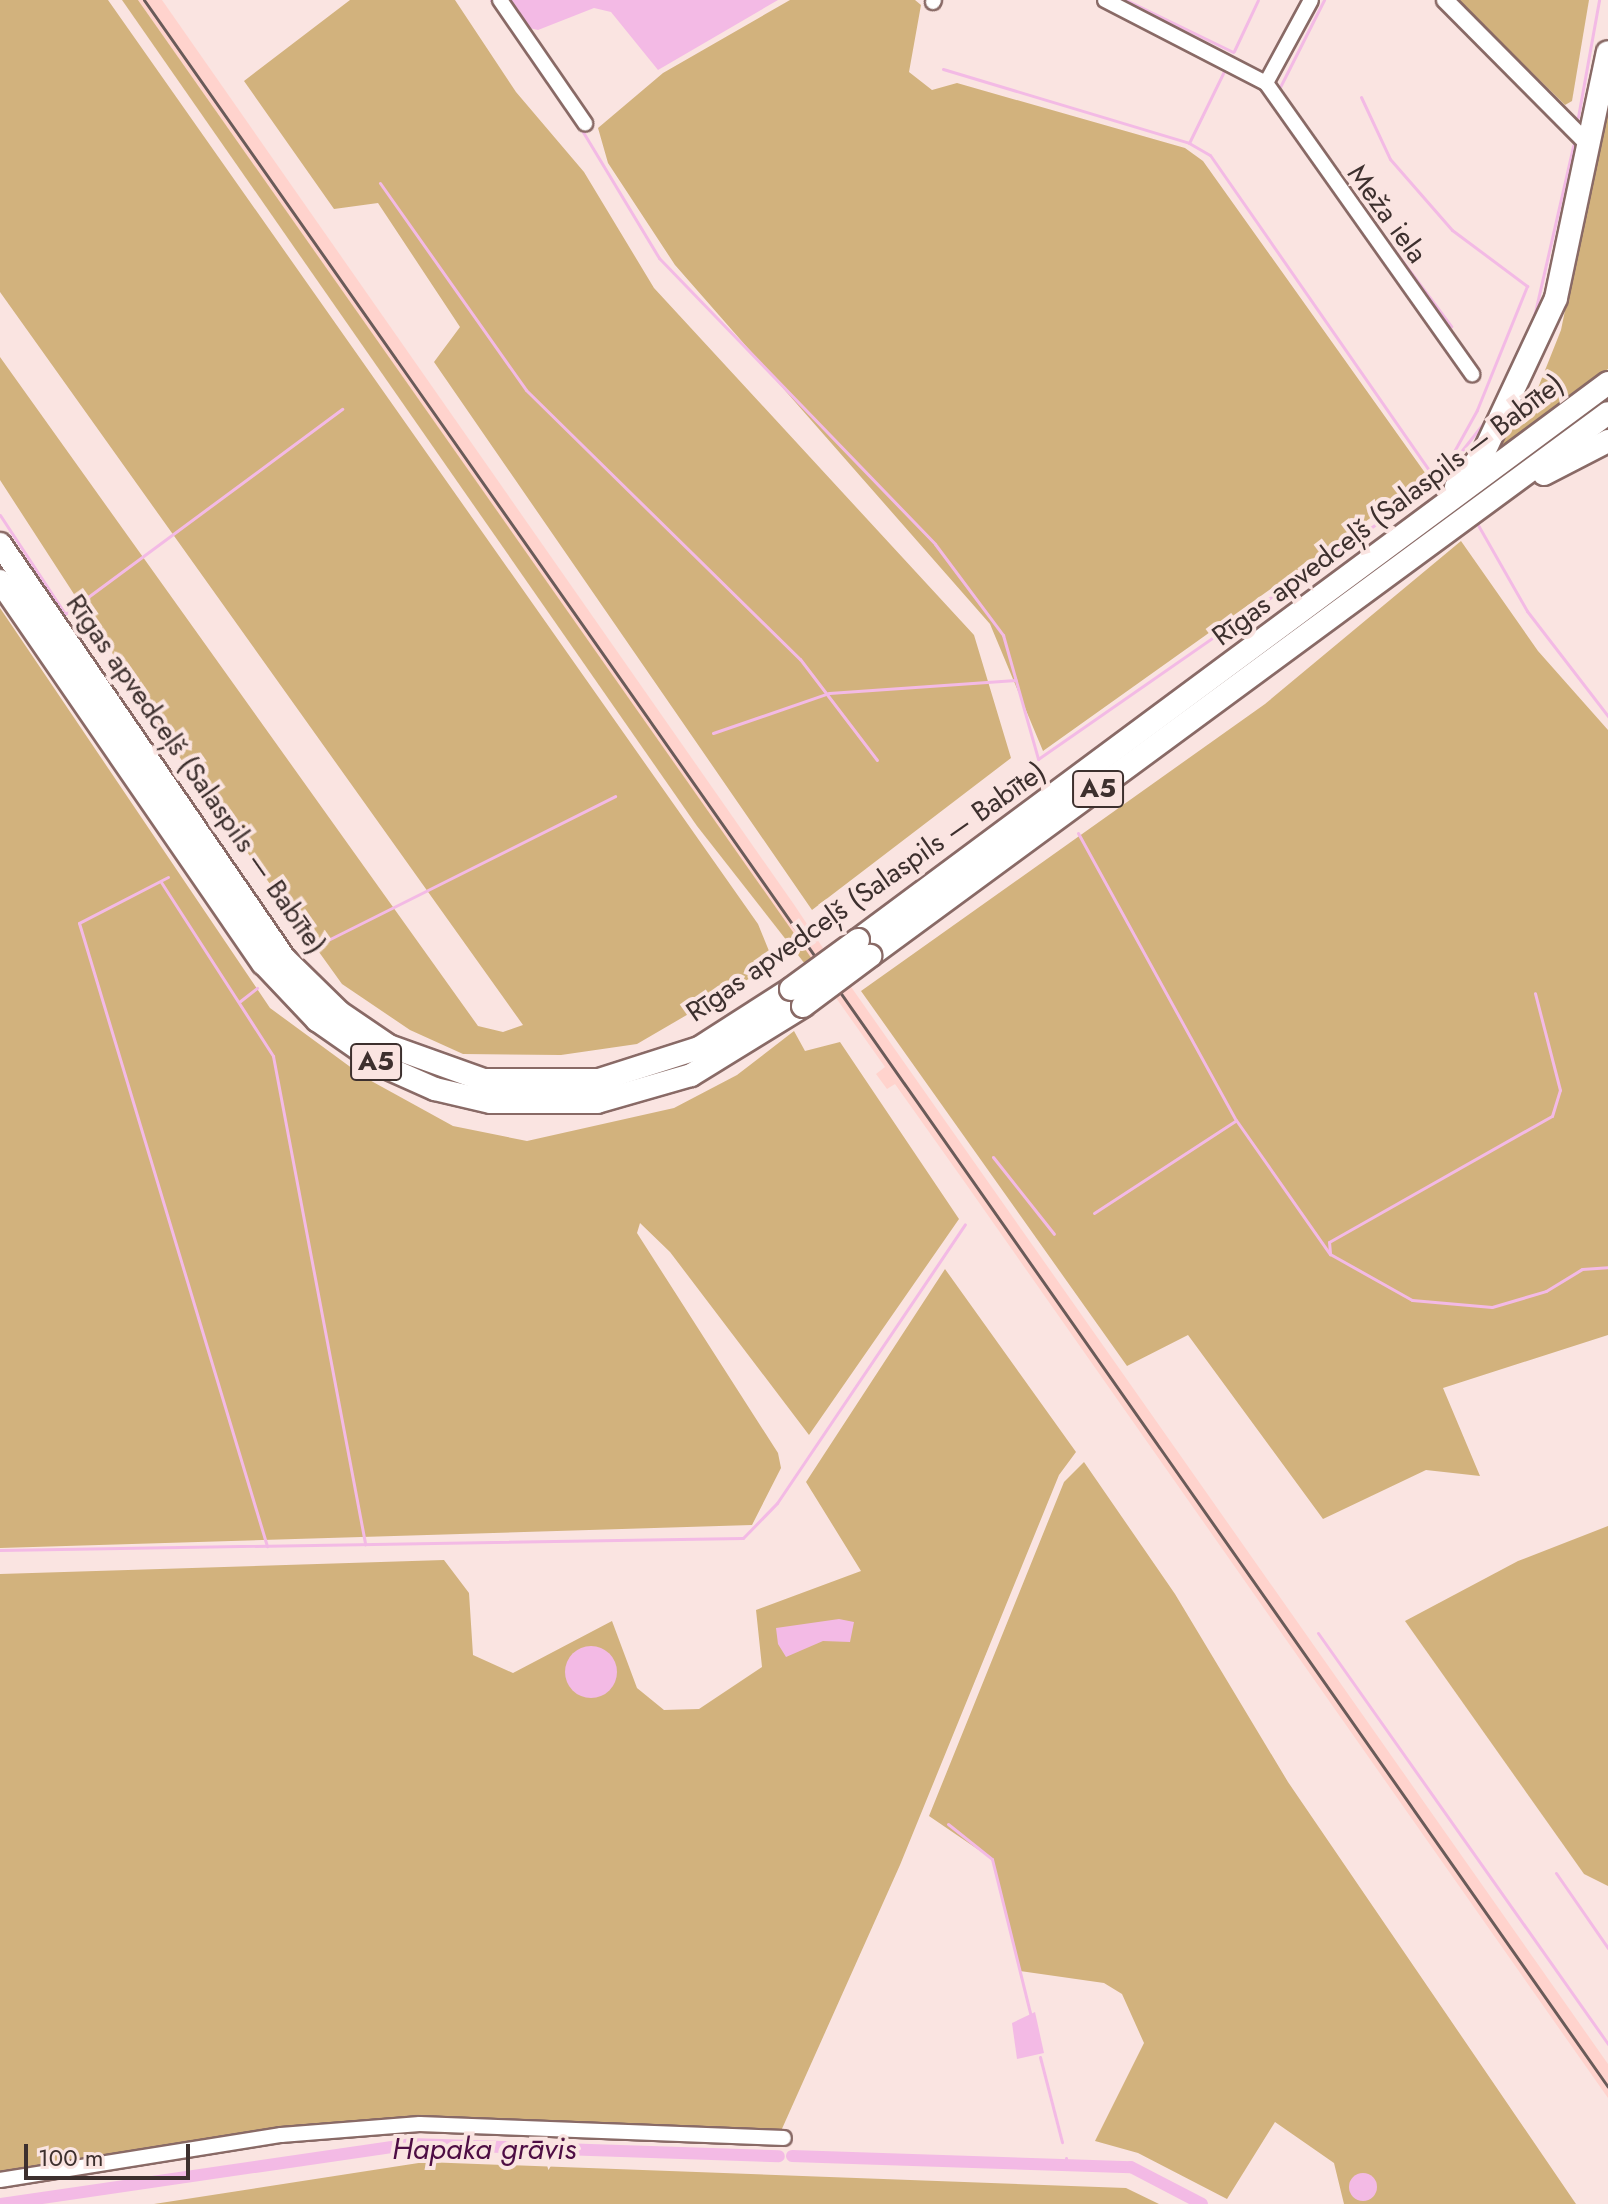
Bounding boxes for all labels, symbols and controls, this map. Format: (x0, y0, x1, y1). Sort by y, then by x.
street label: Meža iela (1340, 158, 1434, 270)
street label: Rīgas apvedceļš (Salaspils — Babīte) (1206, 367, 1570, 653)
street label: Rīgas apvedceļš (Salaspils — Babīte) (59, 588, 333, 960)
street label: Rīgas apvedceļš (Salaspils — Babīte) (680, 755, 1052, 1029)
road number: A5 (1072, 767, 1124, 811)
road number: A5 (350, 1040, 402, 1084)
scale bar (28, 2128, 194, 2178)
water label: Hapaka grāvis (392, 2131, 576, 2167)
text: 100 m (38, 2140, 104, 2175)

